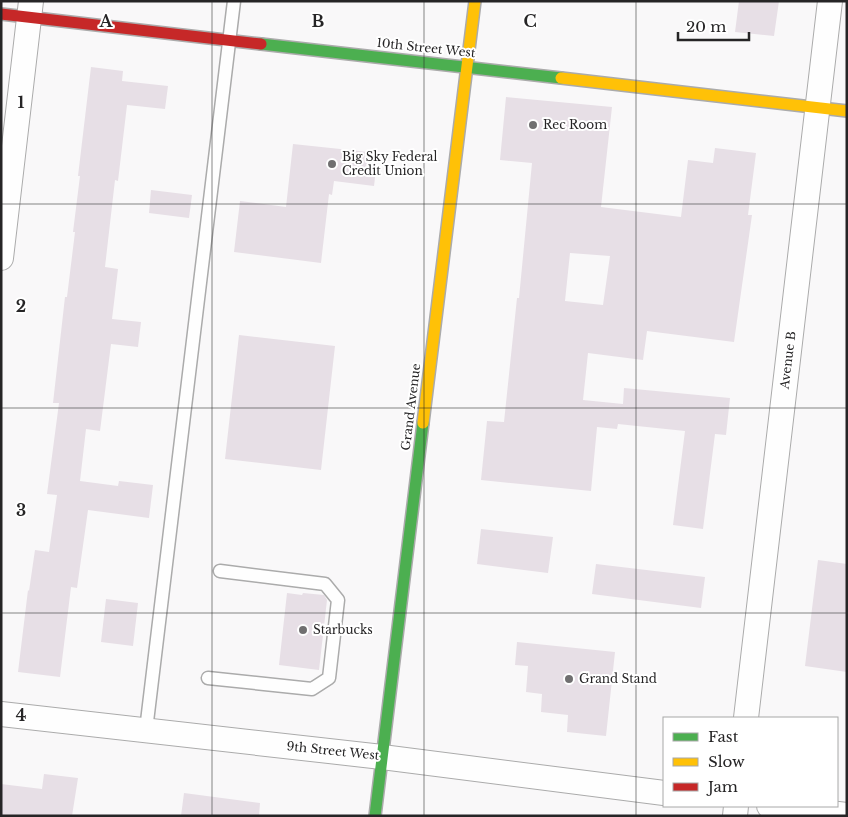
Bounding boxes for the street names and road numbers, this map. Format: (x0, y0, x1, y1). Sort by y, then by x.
street label: 10th Street West (376, 35, 477, 60)
street label: Avenue B (776, 330, 799, 391)
street label: Grand Avenue (398, 362, 423, 451)
street label: 9th Street West (286, 738, 381, 763)

